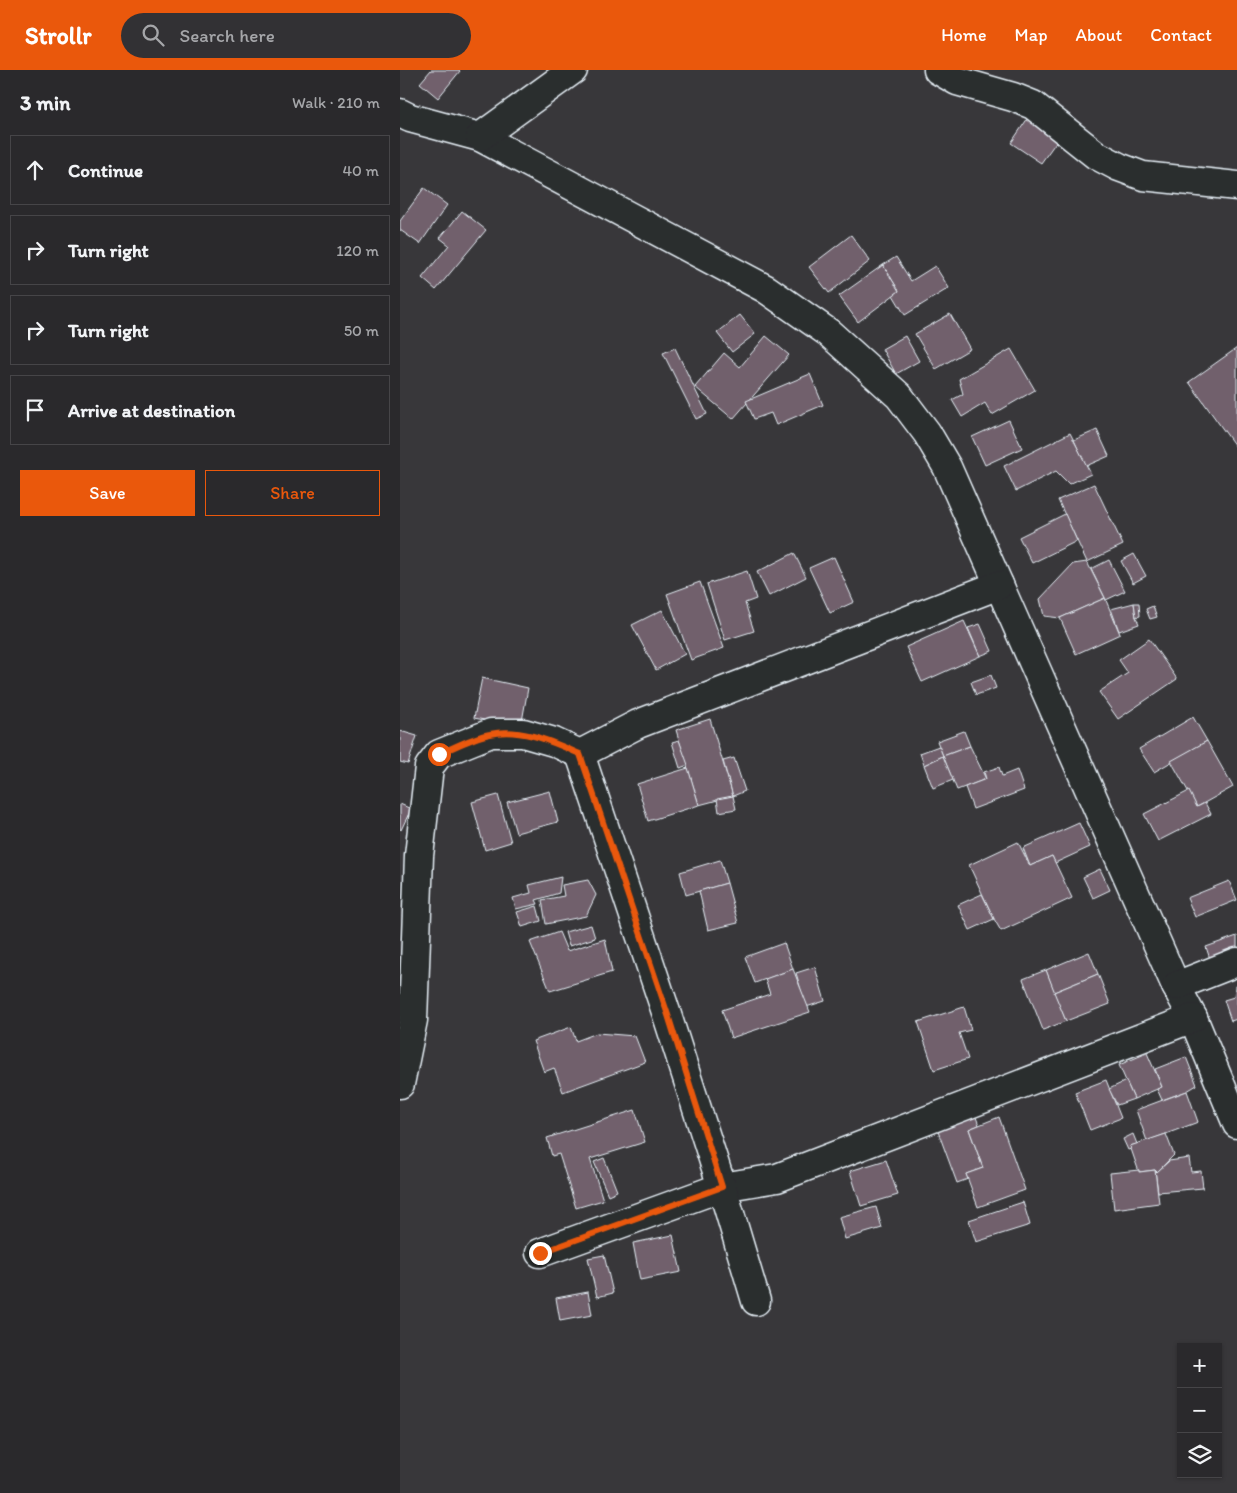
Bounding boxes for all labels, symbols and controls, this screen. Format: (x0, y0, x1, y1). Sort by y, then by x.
search box (121, 13, 471, 58)
text: Strollr (25, 21, 91, 50)
icon: search (139, 21, 167, 49)
text: Search here (179, 24, 275, 47)
text: Home (941, 24, 987, 46)
text: Map (1015, 24, 1048, 46)
text: About (1076, 24, 1122, 46)
text: Contact (1150, 24, 1212, 46)
text: 3 min (20, 90, 70, 115)
text: Walk · 210 m (292, 93, 380, 112)
icon: ahead (21, 156, 49, 184)
text: Continue (68, 159, 143, 182)
text: 40 m (342, 161, 379, 180)
icon: right (21, 236, 49, 264)
text: Turn right (68, 239, 149, 262)
text: 120 m (336, 241, 379, 260)
icon: right (21, 316, 49, 344)
text: Turn right (68, 319, 149, 342)
text: 50 m (344, 321, 379, 340)
icon: arrive (21, 396, 49, 424)
text: Arrive at destination (68, 399, 235, 422)
button: Save (20, 470, 195, 516)
button: Share (205, 470, 380, 516)
route start (428, 743, 451, 766)
route end (529, 1242, 552, 1265)
map controls (1177, 1343, 1222, 1478)
button: + (1177, 1343, 1222, 1388)
button: − (1177, 1388, 1222, 1433)
button: layers (1177, 1433, 1222, 1478)

